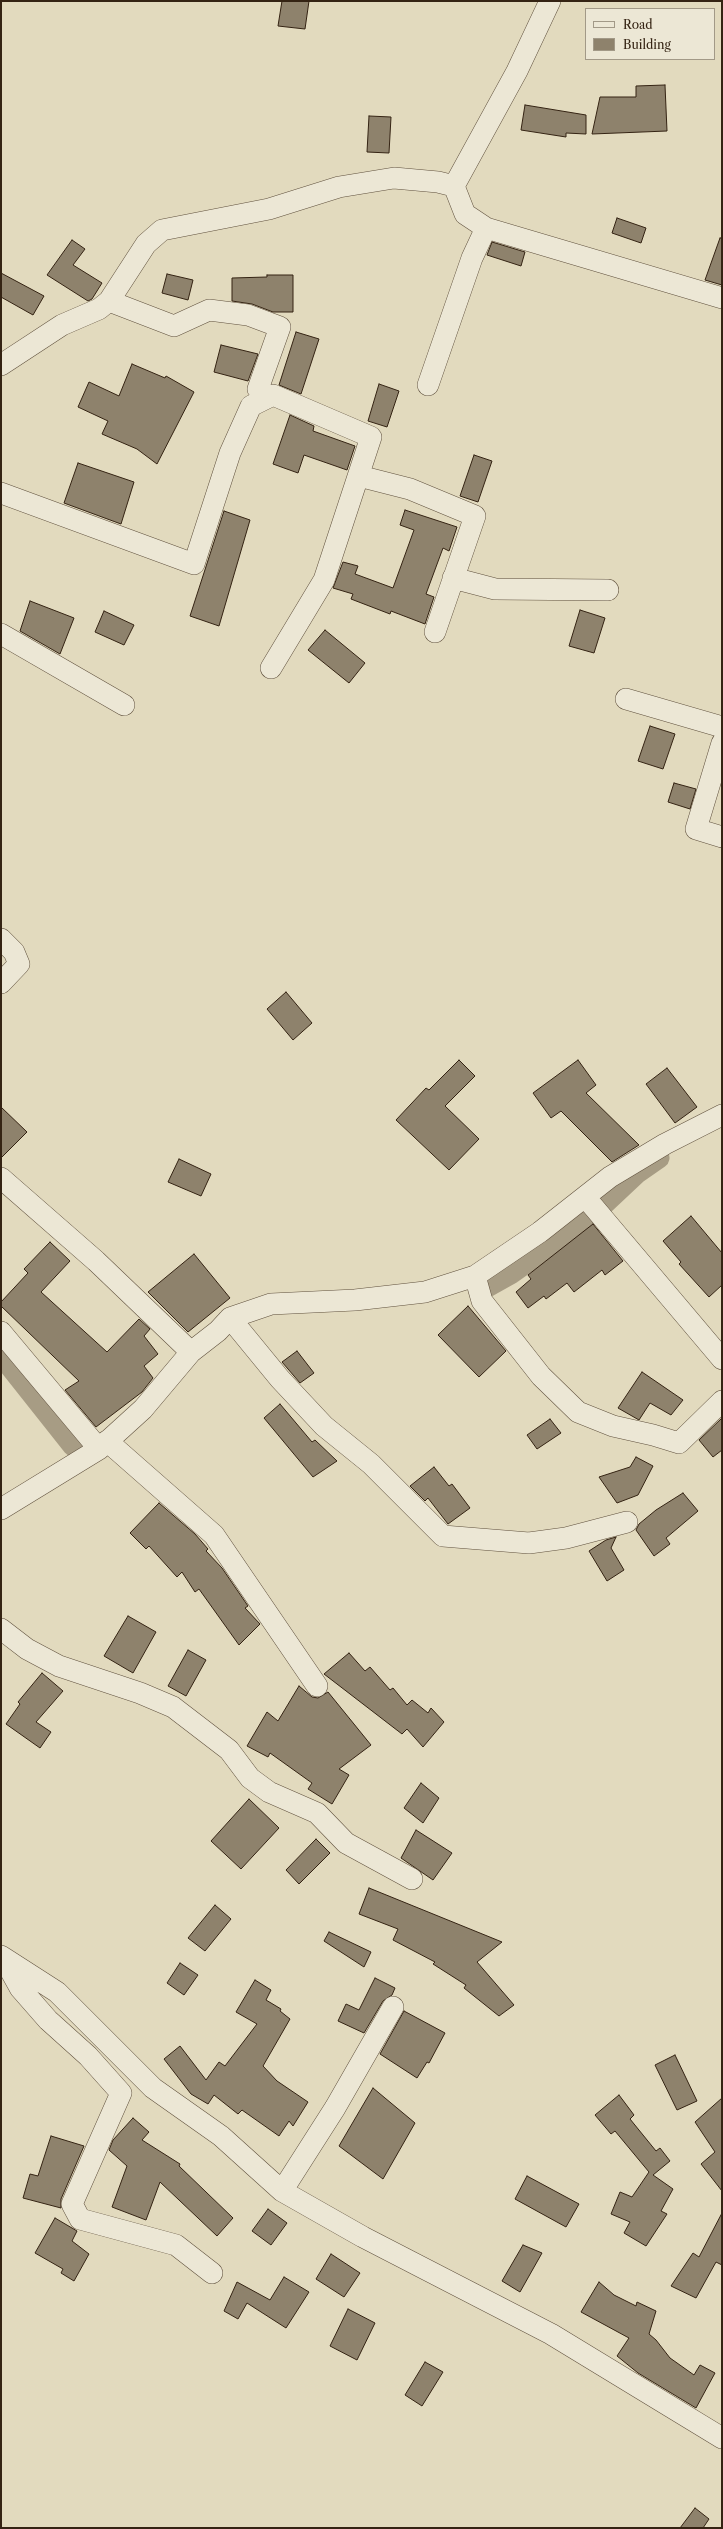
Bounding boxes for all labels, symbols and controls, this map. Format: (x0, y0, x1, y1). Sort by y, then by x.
legend (585, 8, 715, 60)
text: Road (623, 17, 653, 32)
text: Building (623, 37, 671, 52)

